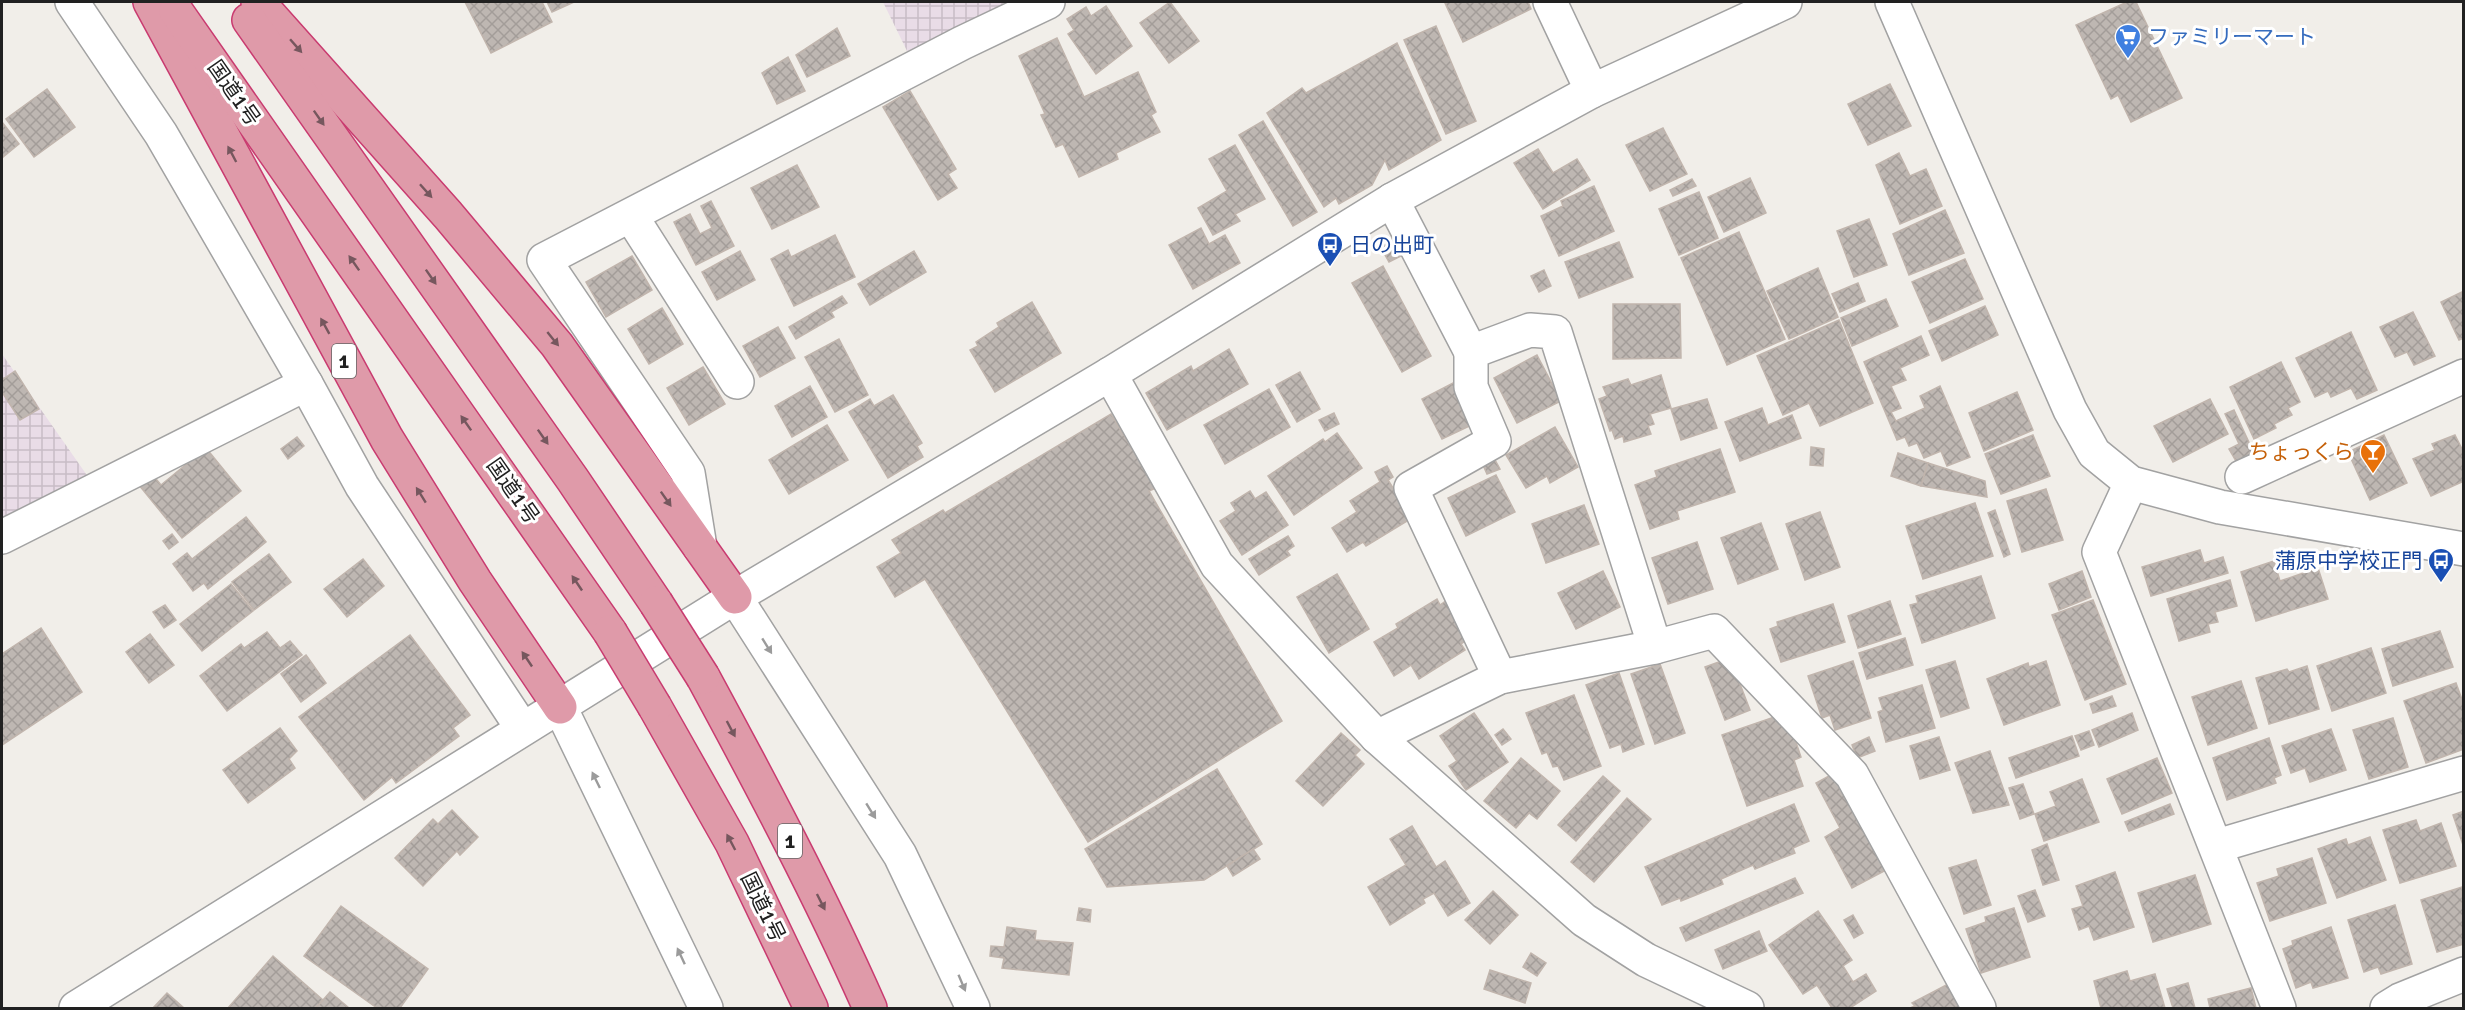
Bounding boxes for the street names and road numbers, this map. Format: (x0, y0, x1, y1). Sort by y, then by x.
street label: 国道1号 (202, 55, 266, 131)
road number: 1 (332, 344, 356, 378)
street label: 国道1号 (481, 453, 545, 529)
road number: 1 (778, 824, 802, 858)
street label: 国道1号 (735, 868, 791, 946)

